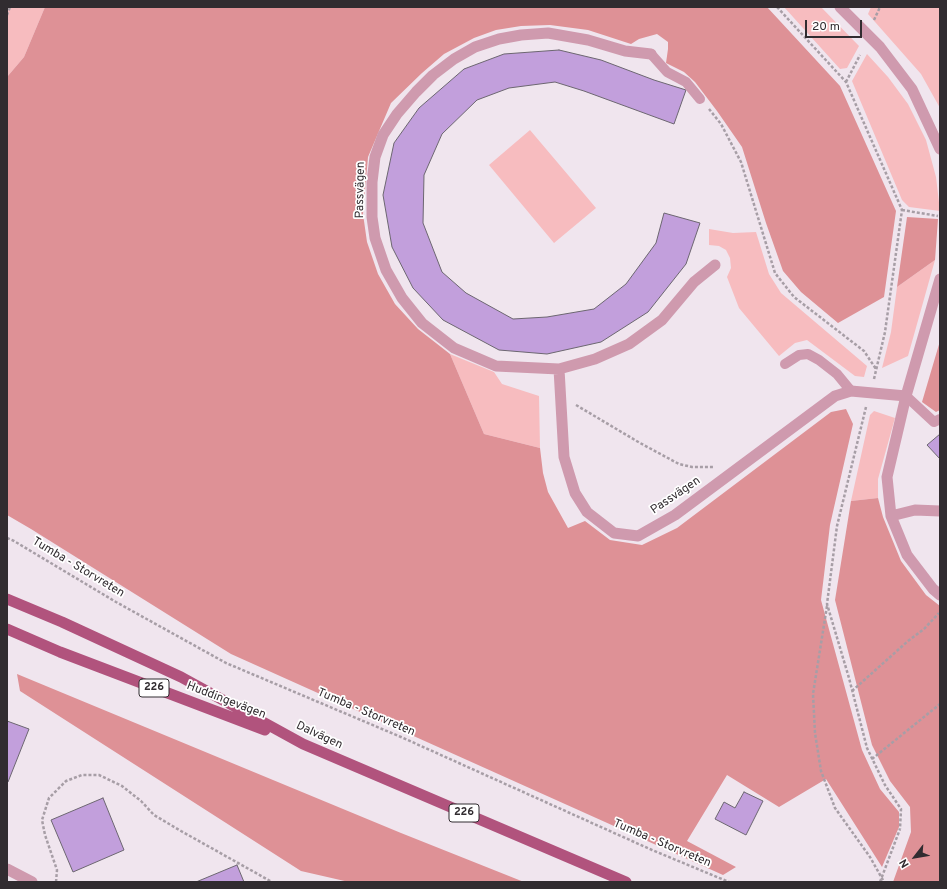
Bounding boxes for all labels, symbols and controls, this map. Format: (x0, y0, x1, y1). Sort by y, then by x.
scale bar (807, 12, 864, 38)
text: 20 m (812, 19, 840, 35)
street label: Passvägen (353, 161, 369, 219)
street label: Passvägen (648, 474, 704, 518)
street label: Tumba - Storvreten (29, 535, 127, 601)
road number: 226 (139, 679, 169, 697)
street label: Huddingevägen (184, 679, 268, 723)
street label: Tumba - Storvreten (315, 686, 417, 740)
street label: Dalvägen (293, 719, 345, 753)
road number: 226 (449, 804, 479, 822)
street label: Tumba - Storvreten (611, 817, 713, 871)
north arrow (895, 837, 935, 877)
text: N (897, 856, 913, 870)

